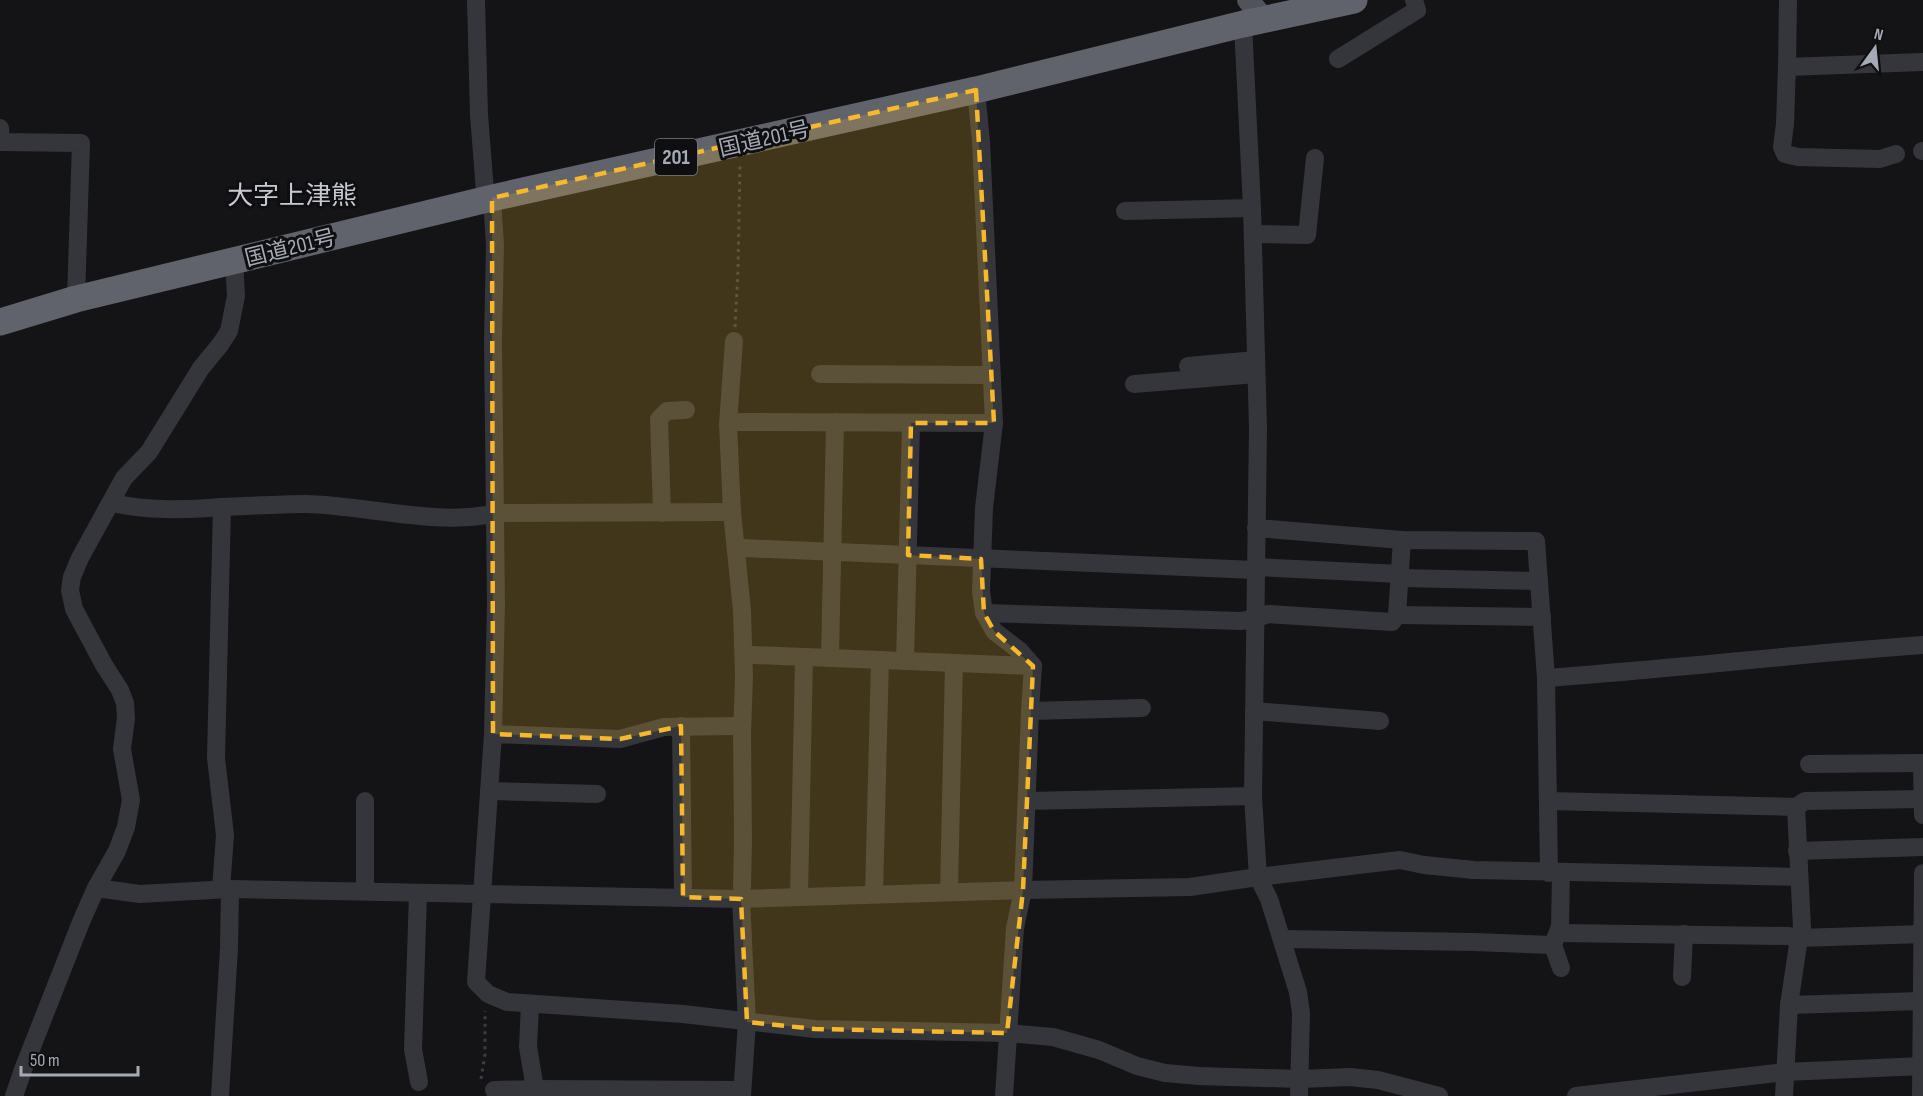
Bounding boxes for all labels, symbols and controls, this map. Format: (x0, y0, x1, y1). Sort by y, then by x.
north arrow (1845, 18, 1905, 78)
text: N (1872, 25, 1885, 45)
street label: 国道201号 (716, 116, 812, 163)
road number: 201 (655, 139, 697, 175)
district label: 大字上津熊 (227, 181, 357, 212)
street label: 国道201号 (242, 224, 339, 273)
scale bar (21, 1039, 138, 1077)
text: 50 m (30, 1050, 60, 1071)

